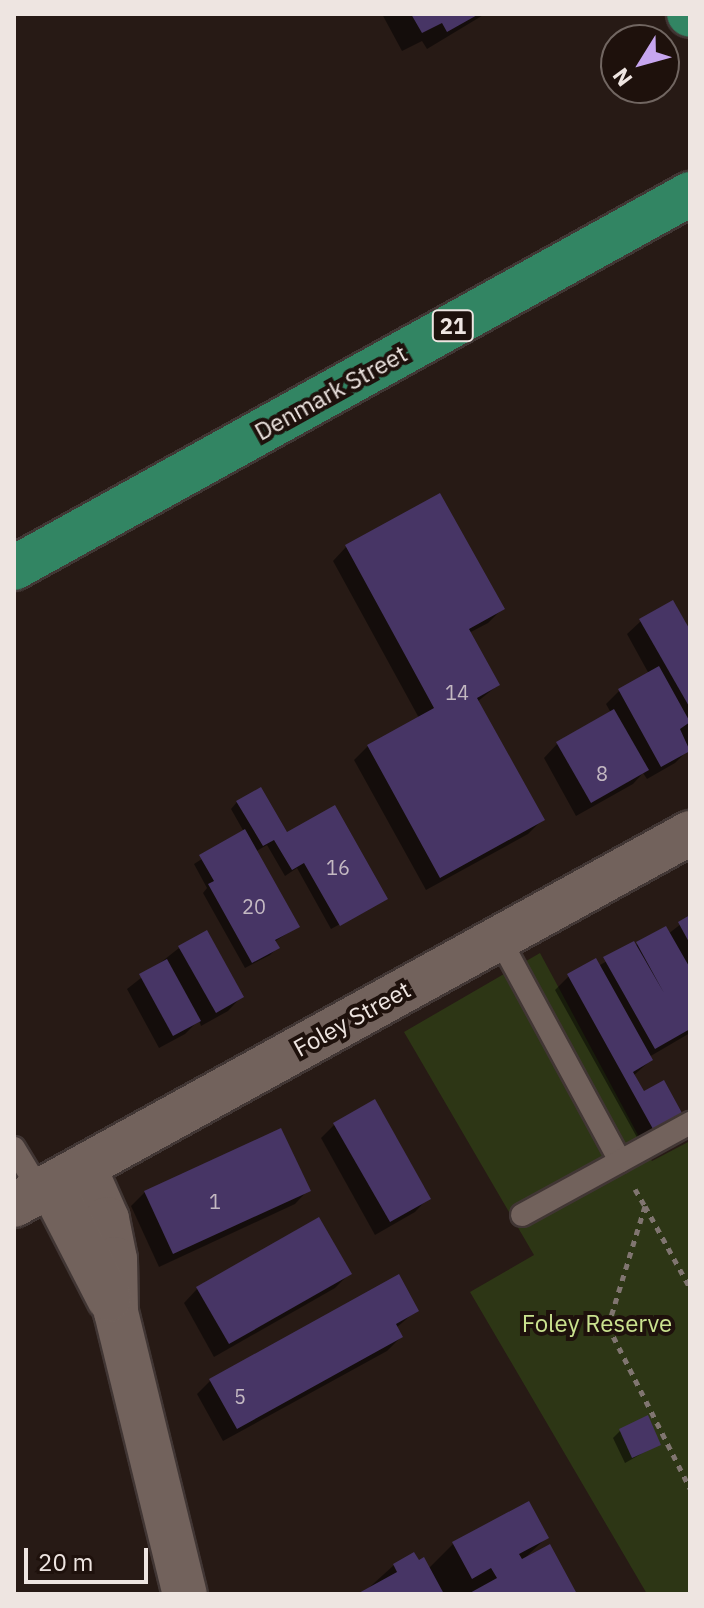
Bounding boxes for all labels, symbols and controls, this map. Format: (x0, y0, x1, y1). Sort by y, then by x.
north arrow (600, 24, 680, 104)
text: N (606, 62, 638, 93)
road number: 21 (431, 308, 475, 344)
street label: Denmark Street (250, 339, 412, 447)
house number: 14 (445, 680, 469, 704)
house number: 8 (596, 761, 608, 785)
house number: 16 (326, 855, 350, 879)
house number: 20 (242, 894, 266, 918)
street label: Foley Street (288, 975, 416, 1063)
house number: 1 (209, 1189, 221, 1213)
park label: Foley Reserve (522, 1310, 672, 1338)
house number: 5 (234, 1384, 246, 1408)
scale bar (28, 1532, 152, 1582)
text: 20 m (38, 1546, 93, 1578)

